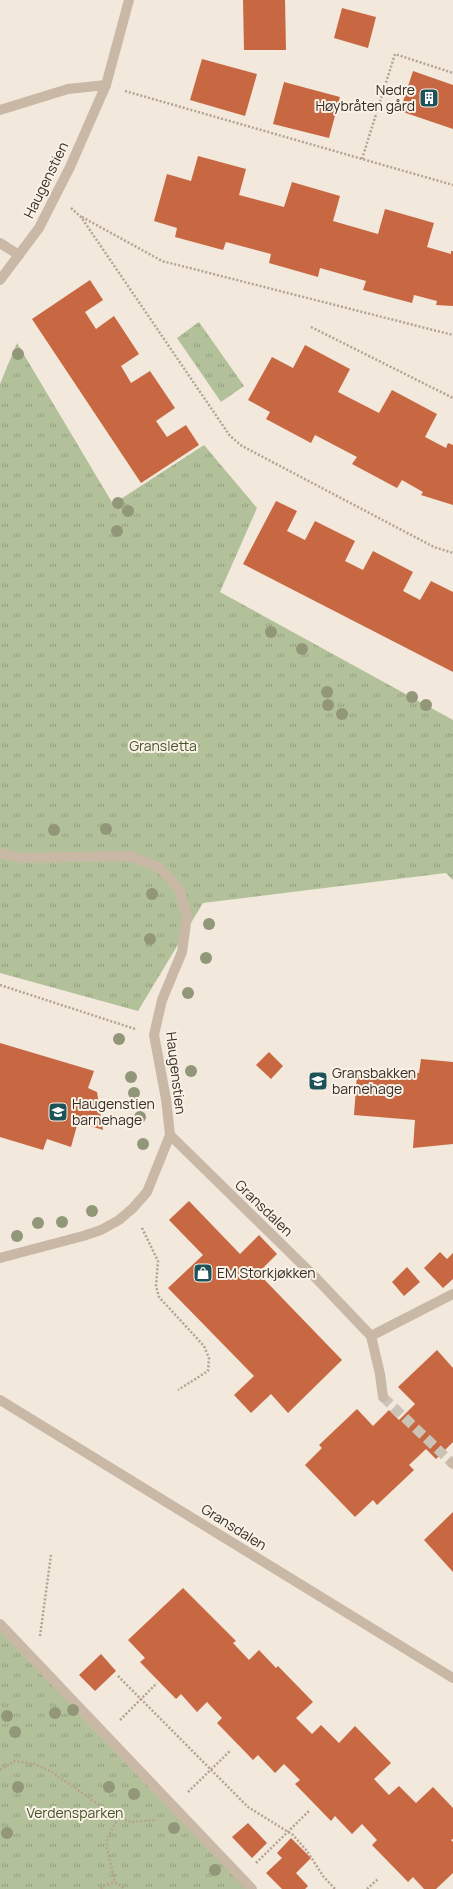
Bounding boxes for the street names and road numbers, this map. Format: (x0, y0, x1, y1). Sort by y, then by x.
street label: Haugenstien (19, 138, 72, 221)
street label: Haugenstien (162, 1031, 191, 1115)
street label: Gransdalen (231, 1175, 297, 1240)
street label: Gransdalen (198, 1499, 271, 1554)

